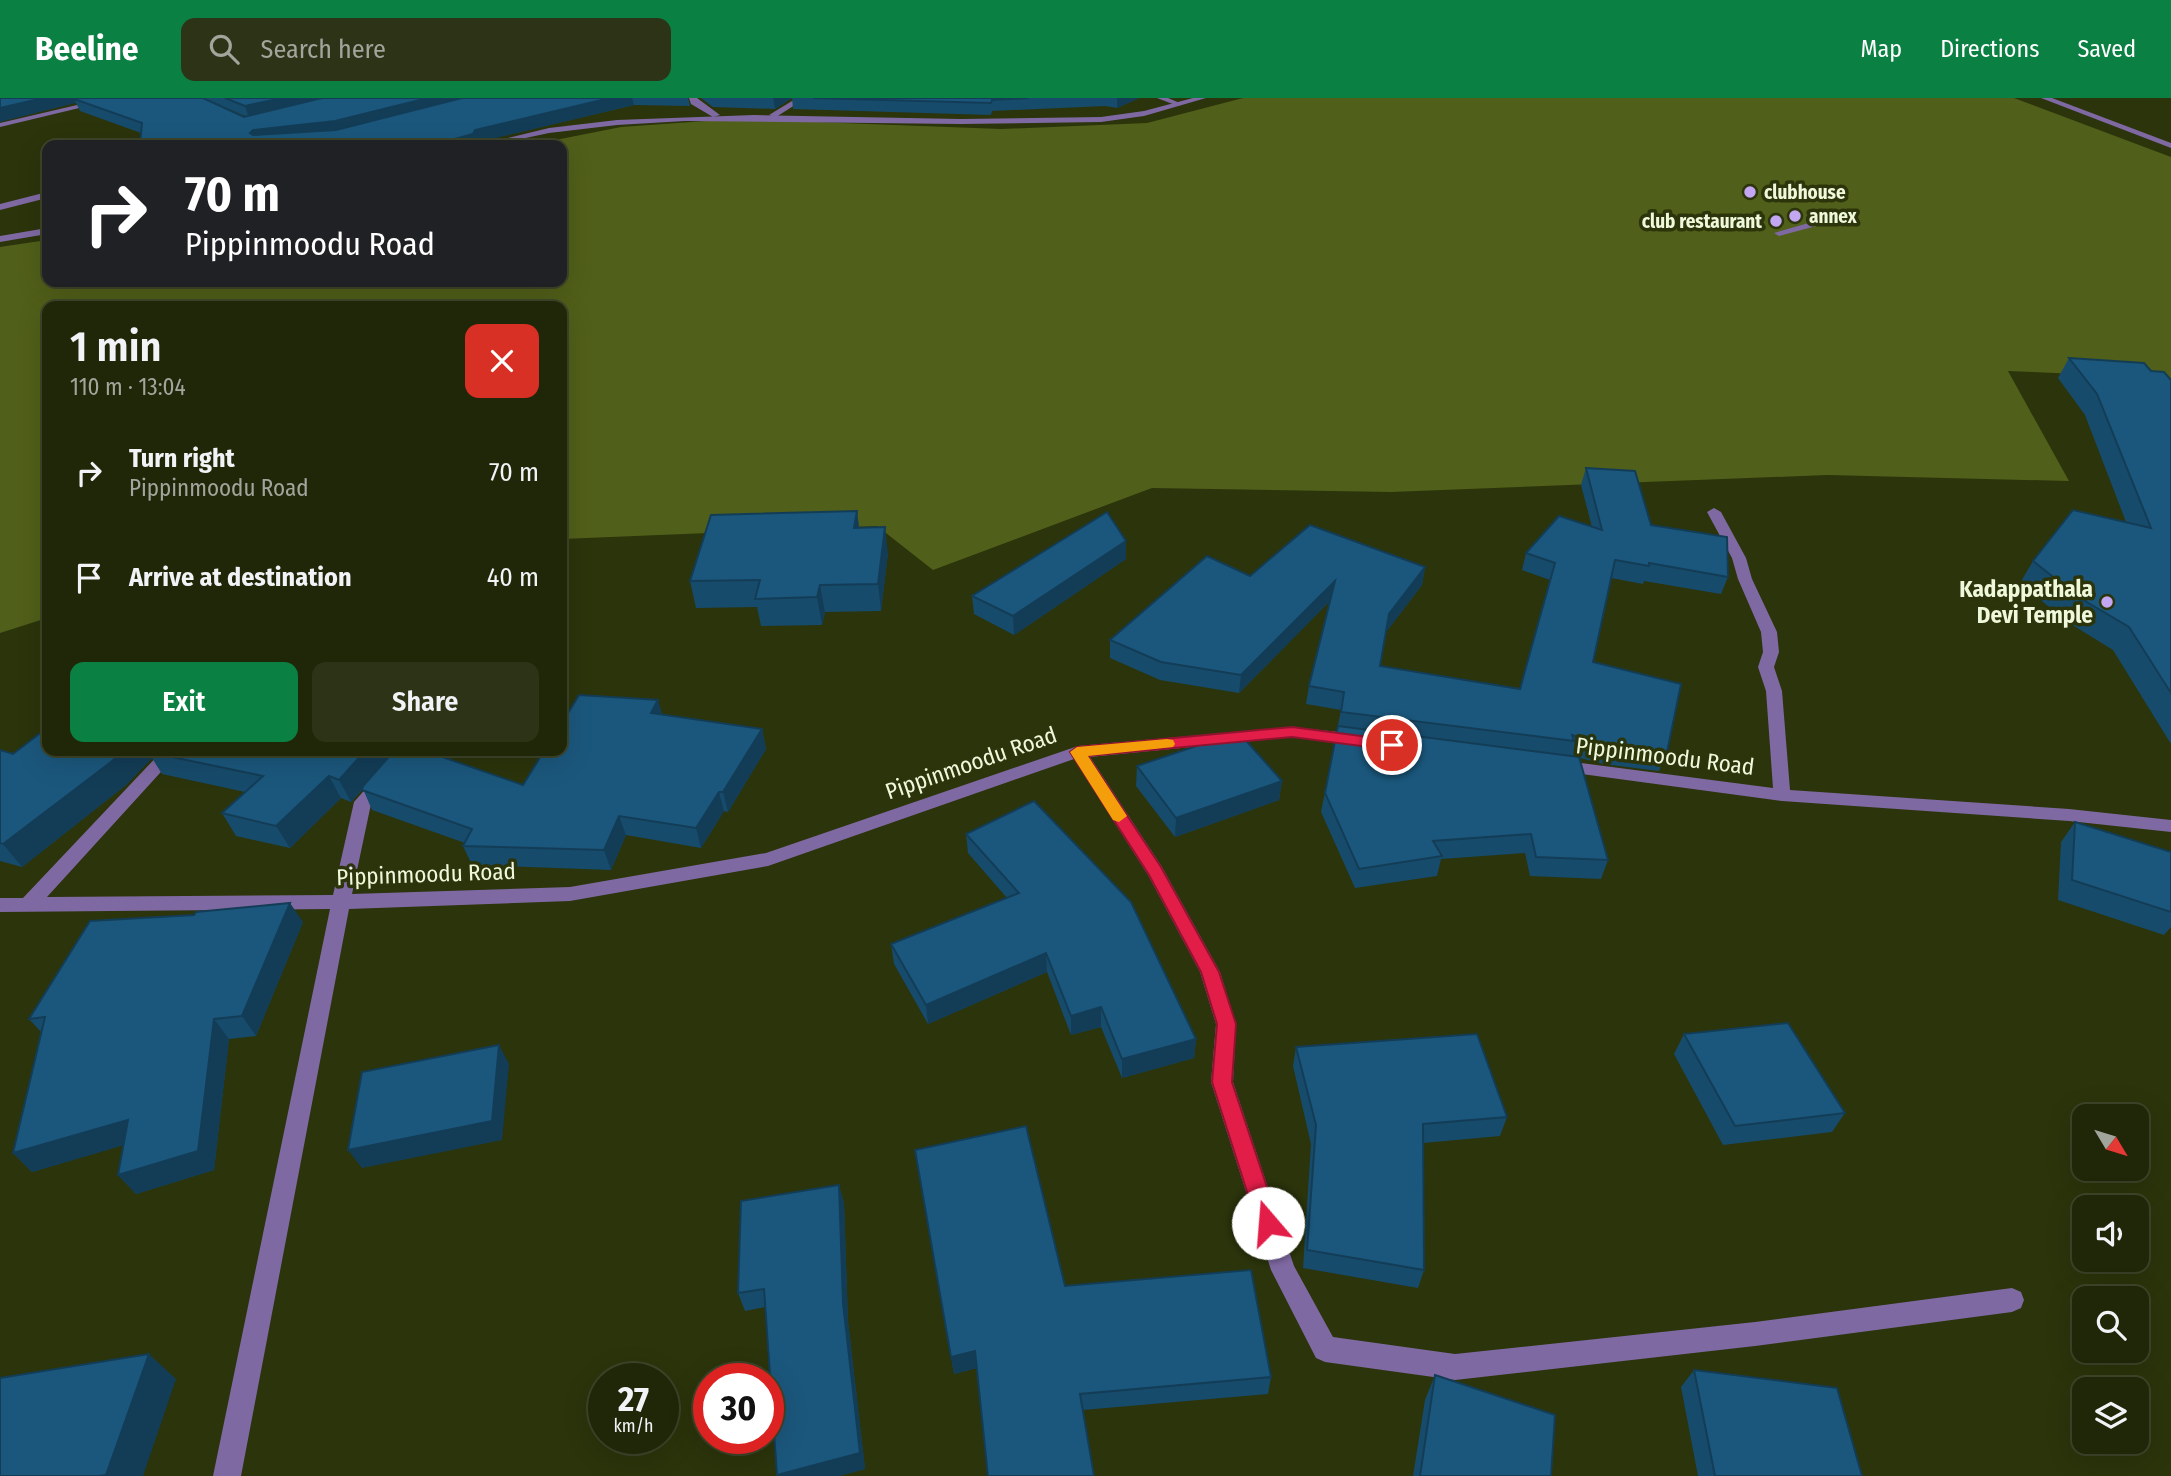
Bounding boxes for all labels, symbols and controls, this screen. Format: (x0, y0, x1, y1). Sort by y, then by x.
search box (181, 18, 671, 81)
text: Beeline (35, 29, 139, 69)
icon: search (205, 30, 243, 68)
text: Search here (261, 34, 386, 65)
text: Map (1861, 35, 1902, 63)
text: Directions (1940, 35, 2039, 63)
text: Saved (2077, 35, 2136, 63)
text: 70 m (185, 165, 280, 224)
icon: right (70, 168, 161, 259)
place label: clubhouse (1764, 181, 1846, 204)
marker: clubhouse (1742, 184, 1758, 200)
place label: annex (1809, 205, 1858, 228)
marker: annex (1787, 208, 1803, 224)
place label: club restaurant (1642, 210, 1762, 233)
marker: club restaurant (1768, 213, 1784, 229)
text: Pippinmoodu Road (185, 225, 435, 263)
text: 1 min (70, 322, 161, 372)
button: close (465, 324, 539, 398)
text: 110 m · 13:04 (70, 373, 186, 401)
text: Turn right (129, 443, 235, 474)
icon: right (70, 454, 108, 492)
text: 70 m (489, 457, 539, 488)
text: Pippinmoodu Road (129, 474, 309, 502)
icon: arrive (70, 559, 108, 597)
text: Arrive at destination (129, 562, 352, 593)
text: 40 m (487, 562, 539, 593)
place label: Kadappathala Devi Temple (1959, 575, 2093, 629)
marker: Kadappathala Devi Temple (2099, 594, 2115, 610)
button: Exit (70, 662, 298, 742)
button: Share (312, 662, 539, 742)
pin (1362, 715, 1422, 775)
street label: Pippinmoodu Road (882, 721, 1060, 805)
icon: arrive (1373, 726, 1411, 764)
street label: Pippinmoodu Road (1574, 731, 1756, 781)
street label: Pippinmoodu Road (336, 857, 516, 891)
north arrow (2072, 1104, 2149, 1181)
map controls (2072, 1104, 2149, 1454)
position arrow (1231, 1186, 1305, 1260)
button: sound (2072, 1195, 2149, 1272)
button: search (2072, 1286, 2149, 1363)
speed limit sign: 30 (693, 1363, 784, 1454)
button: layers (2072, 1377, 2149, 1454)
text: 27 (618, 1378, 649, 1420)
text: km/h (613, 1415, 654, 1437)

